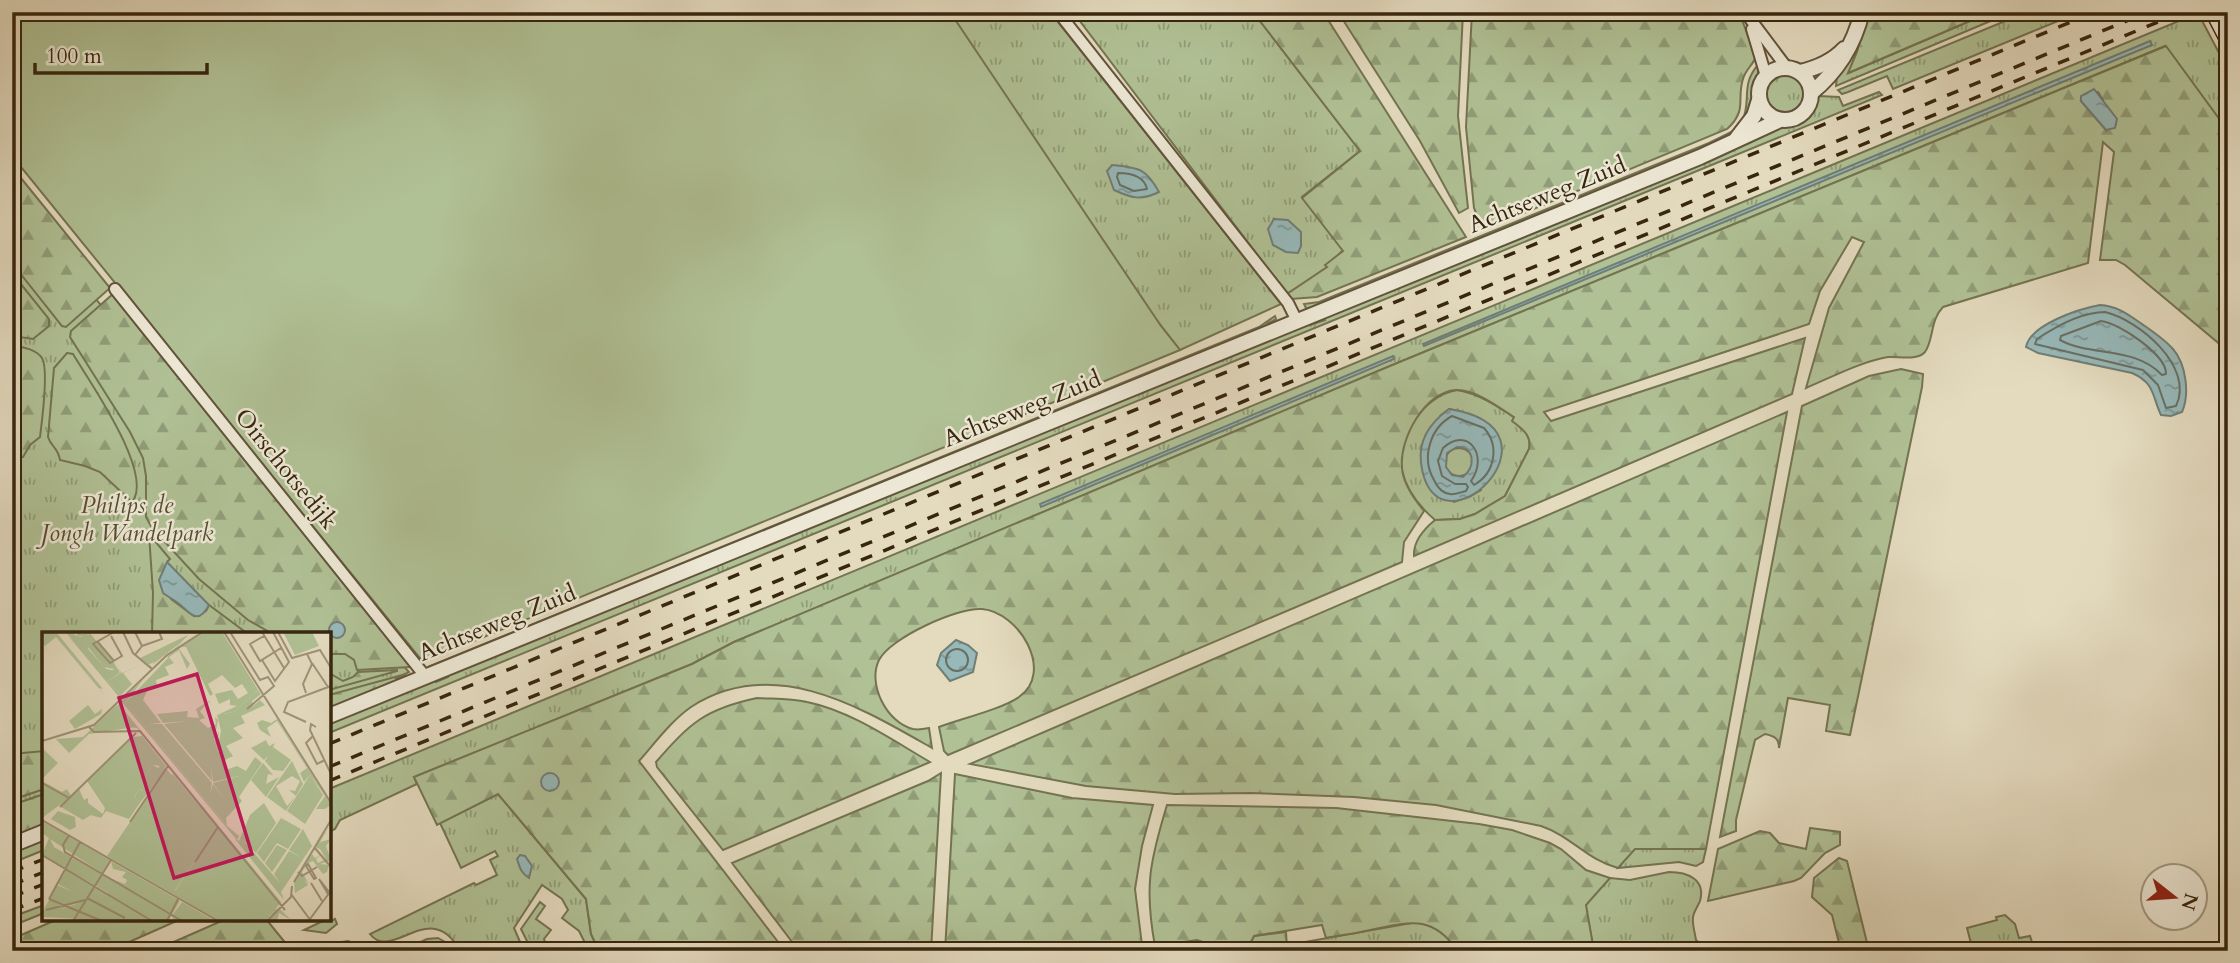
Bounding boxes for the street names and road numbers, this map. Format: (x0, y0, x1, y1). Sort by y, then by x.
street label: Achtseweg Zuid (1463, 148, 1631, 242)
street label: Achtseweg Zuid (938, 362, 1106, 456)
street label: Oirschotsedijk (227, 401, 345, 537)
street label: Achtseweg Zuid (413, 576, 581, 670)

